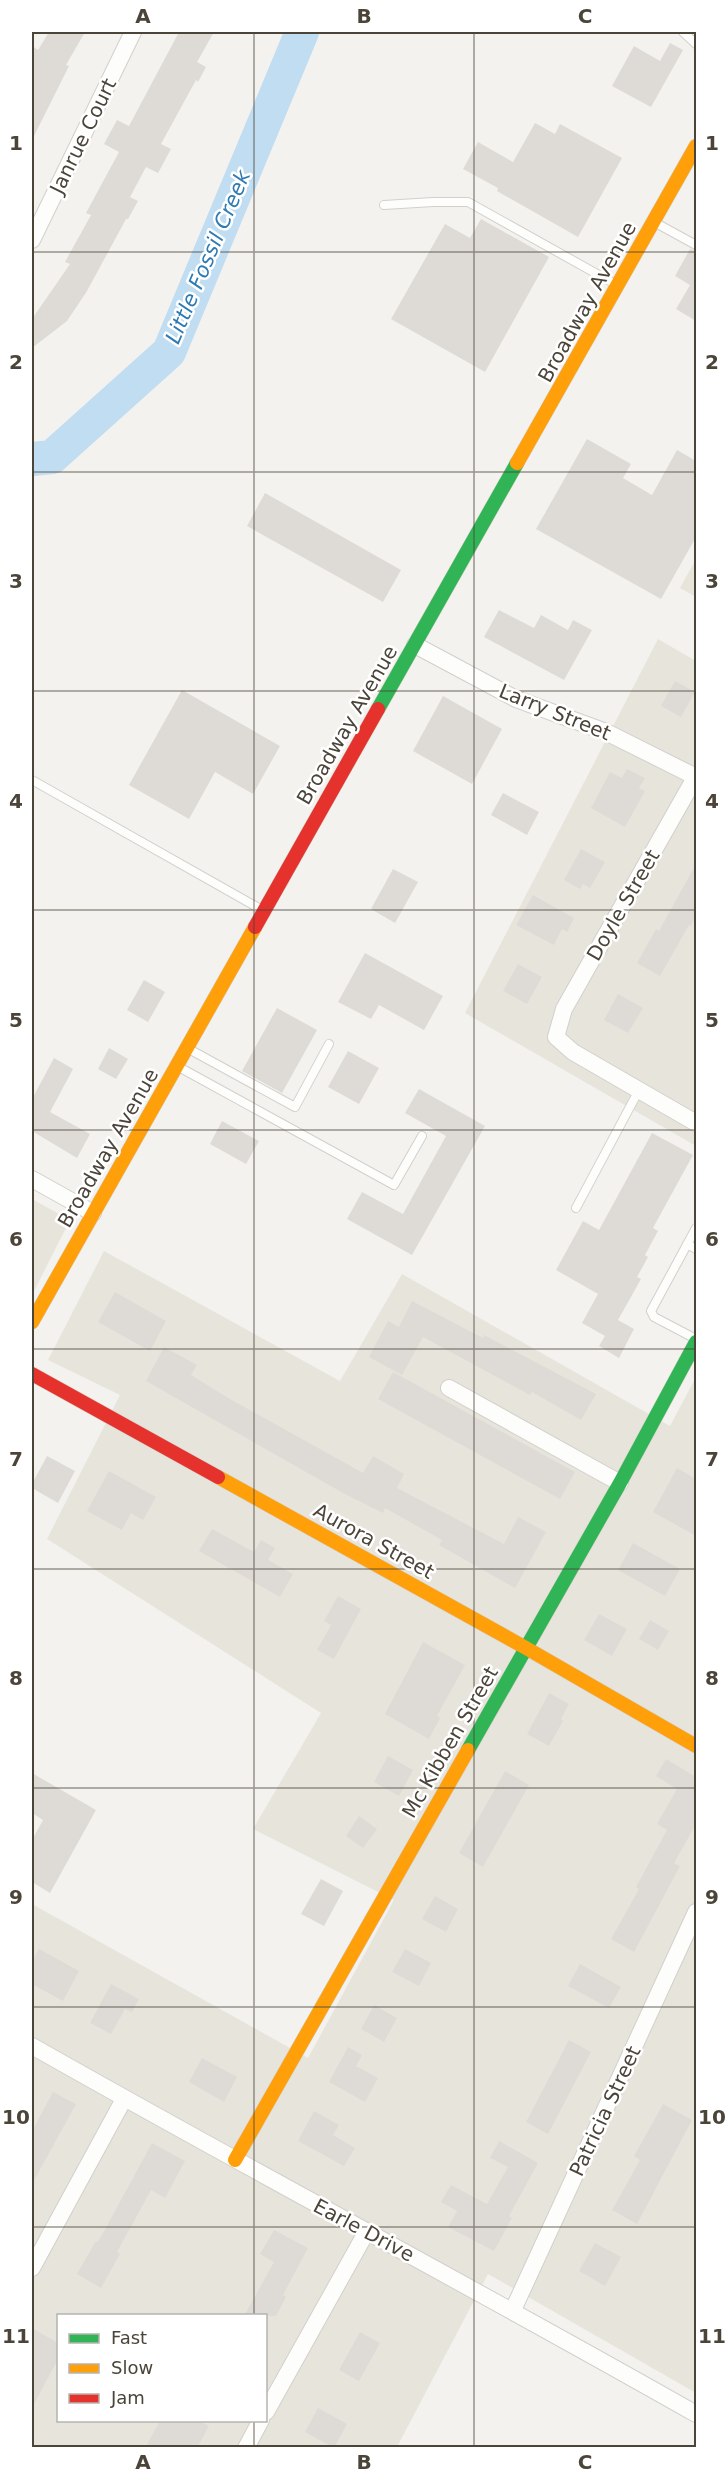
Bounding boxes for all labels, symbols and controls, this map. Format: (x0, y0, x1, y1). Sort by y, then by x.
text: A (135, 4, 151, 28)
text: B (356, 4, 372, 28)
text: C (578, 4, 592, 28)
street label: Janrue Court (44, 74, 121, 199)
text: 1 (9, 131, 23, 155)
text: 1 (705, 131, 719, 155)
water label: Little Fossil Creek (161, 166, 256, 347)
street label: Broadway Avenue (533, 218, 641, 386)
text: 2 (9, 350, 23, 374)
text: 2 (705, 350, 719, 374)
text: 3 (9, 569, 23, 593)
text: 3 (705, 569, 719, 593)
street label: Broadway Avenue (292, 641, 402, 809)
street label: Larry Street (496, 679, 615, 745)
text: 4 (9, 789, 23, 813)
text: 4 (705, 789, 719, 813)
street label: Doyle Street (581, 845, 665, 965)
text: 5 (9, 1008, 23, 1032)
text: 5 (705, 1008, 719, 1032)
street label: Broadway Avenue (53, 1064, 163, 1232)
text: 6 (9, 1227, 23, 1251)
text: 6 (705, 1227, 719, 1251)
text: 7 (9, 1447, 23, 1471)
text: 7 (705, 1447, 719, 1471)
street label: Aurora Street (310, 1498, 439, 1584)
street label: Mc Kibben Street (397, 1662, 503, 1822)
text: 8 (9, 1666, 23, 1690)
text: 8 (705, 1666, 719, 1690)
text: 9 (9, 1885, 23, 1909)
text: 9 (705, 1885, 719, 1909)
street label: Patricia Street (564, 2042, 646, 2180)
text: 10 (2, 2105, 30, 2129)
text: 10 (698, 2105, 726, 2129)
street label: Earle Drive (310, 2193, 418, 2267)
legend (57, 2314, 267, 2422)
text: 11 (2, 2324, 30, 2348)
text: 11 (698, 2324, 726, 2348)
text: Fast (111, 2327, 147, 2348)
text: Slow (111, 2357, 153, 2378)
text: Jam (110, 2387, 145, 2408)
text: A (135, 2450, 151, 2474)
text: B (356, 2450, 372, 2474)
text: C (578, 2450, 592, 2474)

